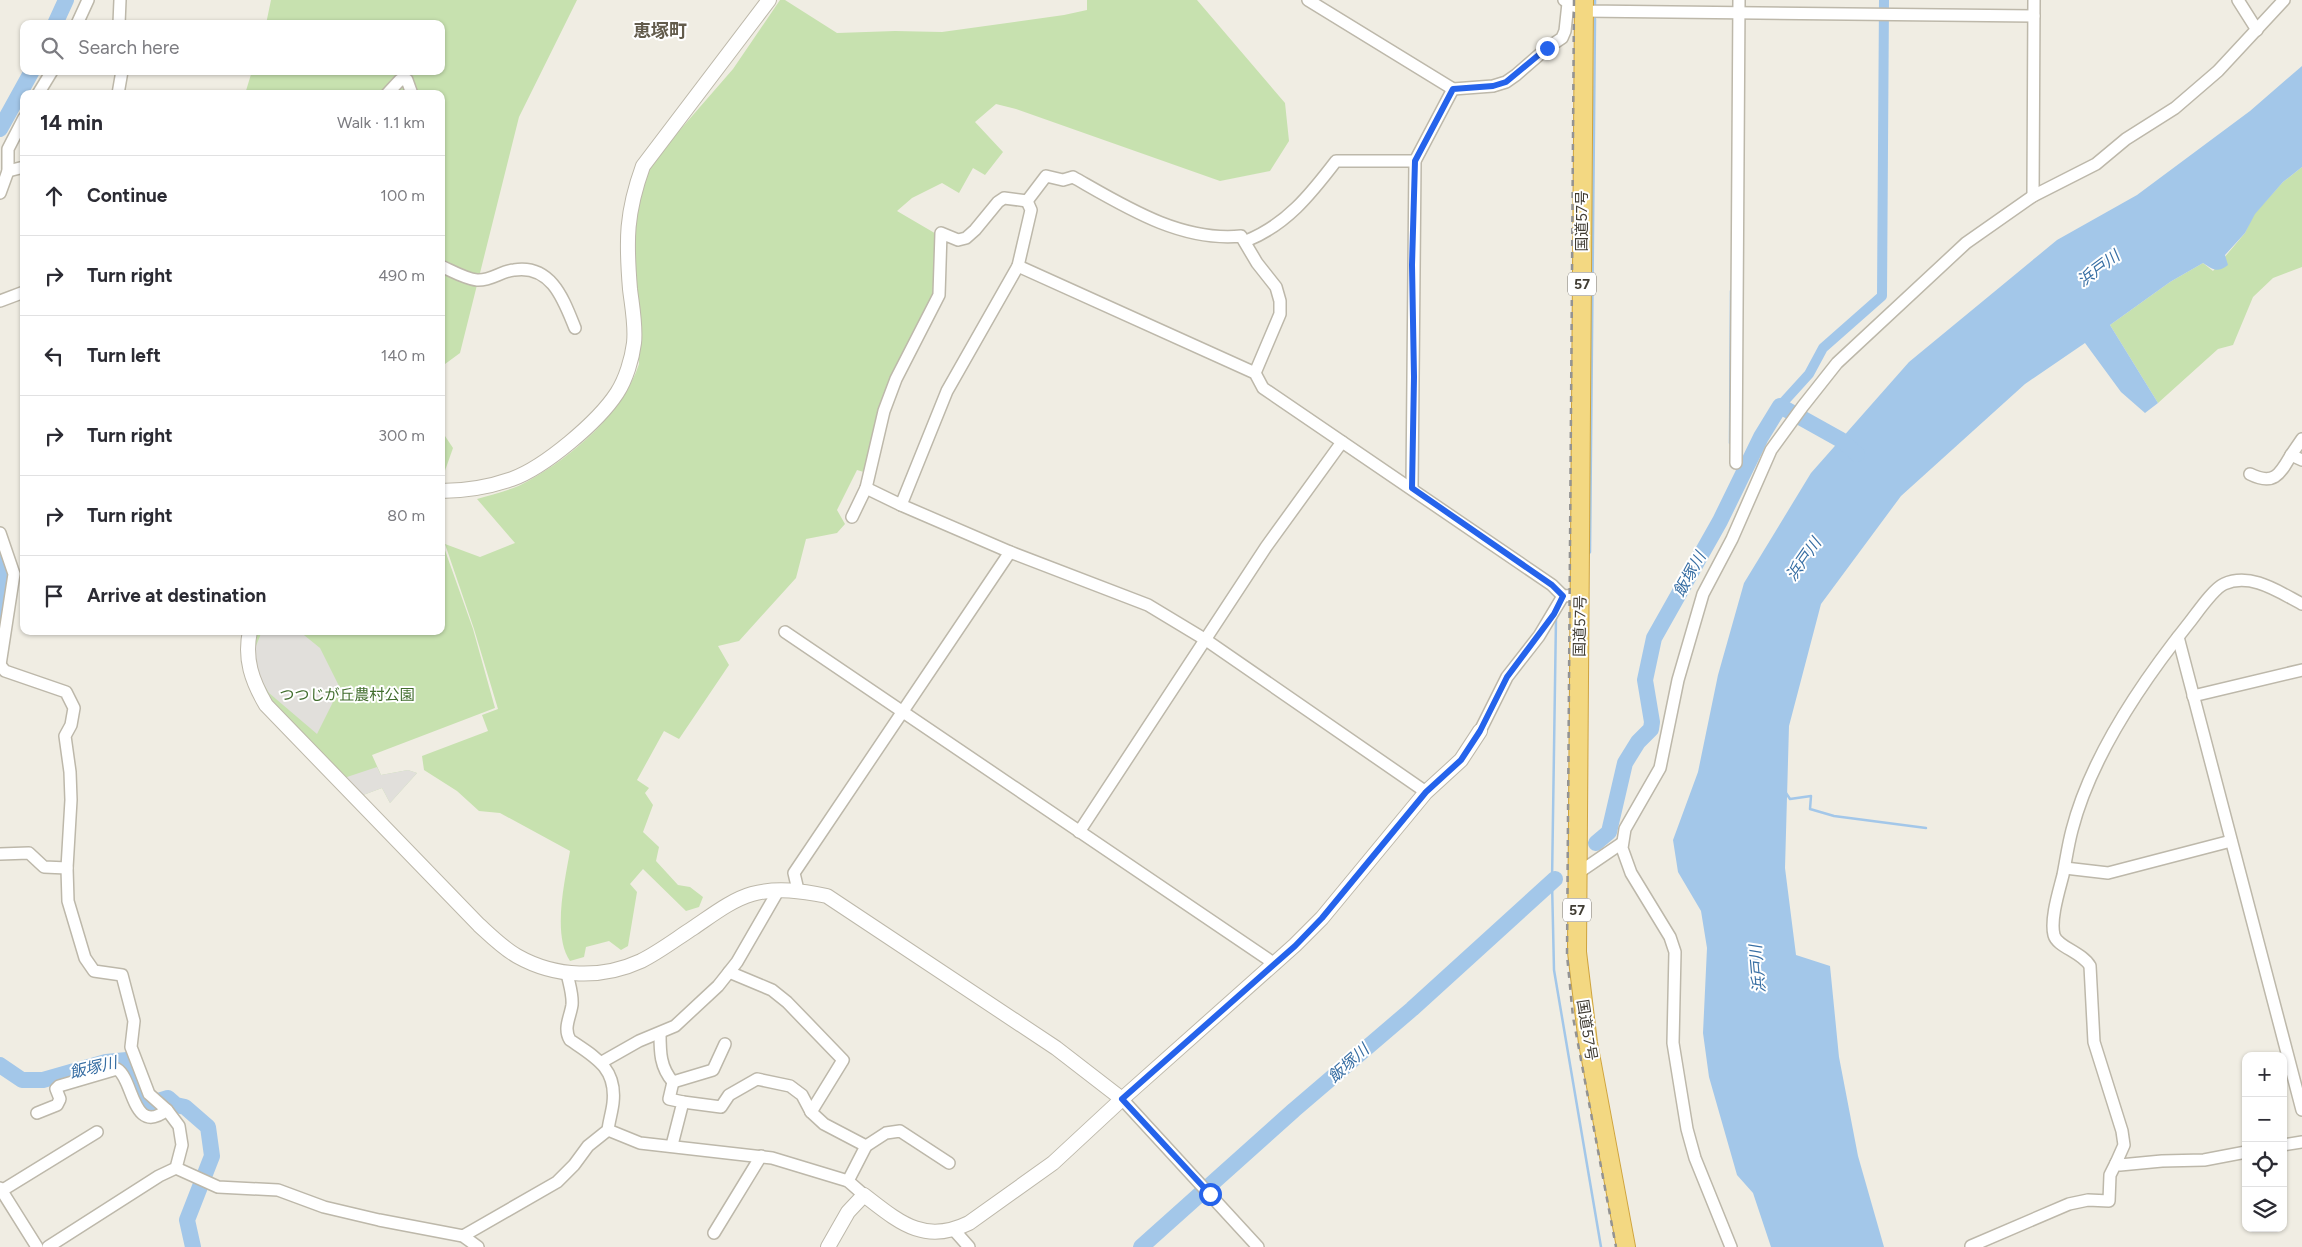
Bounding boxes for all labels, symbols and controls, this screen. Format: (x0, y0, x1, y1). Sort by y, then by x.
search box (20, 20, 445, 75)
district label: 恵塚町 (633, 20, 687, 42)
icon: search (38, 34, 66, 62)
text: Search here (78, 36, 180, 59)
route end (1536, 37, 1559, 60)
text: 14 min (40, 110, 103, 135)
text: Walk · 1.1 km (337, 113, 425, 132)
icon: ahead (40, 182, 68, 210)
text: Continue (87, 184, 167, 207)
text: 100 m (380, 186, 425, 205)
street label: 国道57号 (1573, 190, 1591, 252)
water label: 浜戸川 (2073, 245, 2125, 290)
icon: right (40, 262, 68, 290)
text: Turn right (87, 264, 173, 287)
text: 490 m (378, 266, 425, 285)
road number: 57 (1568, 272, 1596, 296)
icon: left (40, 342, 68, 370)
text: Turn left (87, 344, 161, 367)
text: 140 m (381, 346, 425, 365)
icon: right (40, 422, 68, 450)
text: Turn right (87, 424, 173, 447)
text: 300 m (378, 426, 425, 445)
icon: right (40, 502, 68, 530)
text: Turn right (87, 504, 173, 527)
text: 80 m (387, 506, 425, 525)
water label: 浜戸川 (1782, 533, 1826, 584)
water label: 飯塚川 (1669, 547, 1710, 600)
icon: arrive (40, 582, 68, 610)
text: Arrive at destination (87, 584, 266, 607)
street label: 国道57号 (1570, 595, 1590, 657)
park label: つつじが丘農村公園 (279, 686, 415, 704)
road number: 57 (1563, 898, 1591, 922)
water label: 浜戸川 (1746, 942, 1769, 994)
street label: 国道57号 (1573, 998, 1601, 1062)
water label: 飯塚川 (1324, 1039, 1374, 1086)
water label: 飯塚川 (68, 1052, 121, 1082)
map controls (2242, 1052, 2287, 1232)
button: + (2242, 1052, 2287, 1097)
button: − (2242, 1097, 2287, 1142)
button: locate (2242, 1142, 2287, 1187)
route start (1199, 1183, 1222, 1206)
button: layers (2242, 1187, 2287, 1232)

